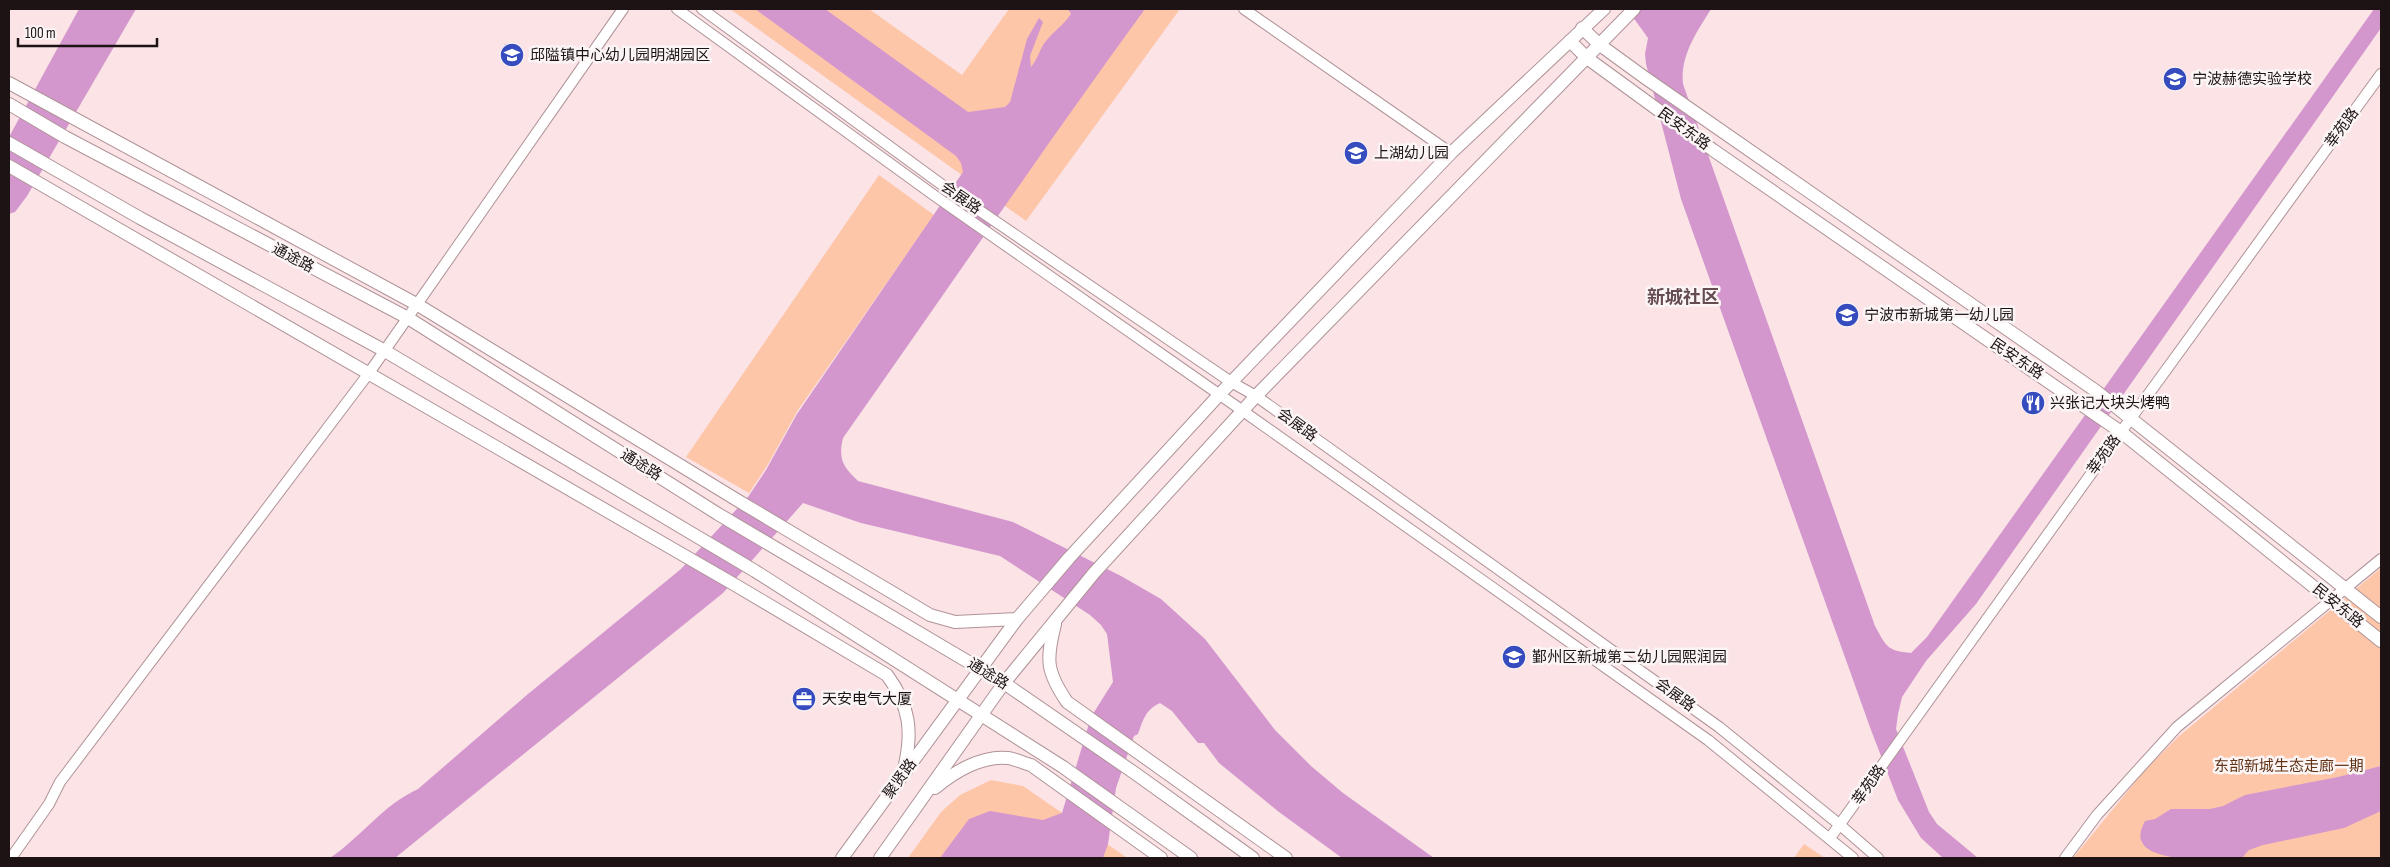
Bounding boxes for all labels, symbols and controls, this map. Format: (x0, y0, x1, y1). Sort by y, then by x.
scale bar (18, 15, 156, 47)
text: 100 m (25, 24, 56, 43)
school or university icon: 邱隘镇中心幼儿园明湖园区 (499, 42, 525, 68)
place label: 邱隘镇中心幼儿园明湖园区 (530, 46, 710, 65)
school or university icon: 宁波赫德实验学校 (2162, 66, 2188, 92)
place label: 宁波赫德实验学校 (2192, 70, 2312, 89)
street label: 民安东路 (1654, 104, 1714, 154)
street label: 莘苑路 (2321, 104, 2363, 152)
school or university icon: 上湖幼儿园 (1343, 140, 1369, 166)
place label: 上湖幼儿园 (1374, 144, 1449, 163)
street label: 会展路 (937, 177, 985, 219)
street label: 通途路 (269, 239, 317, 277)
district label: 新城社区 (1647, 287, 1719, 308)
school or university icon: 宁波市新城第一幼儿园 (1834, 302, 1860, 328)
place label: 宁波市新城第一幼儿园 (1864, 306, 2014, 325)
street label: 民安东路 (1987, 334, 2047, 384)
restaurant icon: 兴张记大块头烤鸭 (2020, 390, 2046, 416)
place label: 兴张记大块头烤鸭 (2050, 394, 2170, 413)
street label: 会展路 (1273, 404, 1321, 446)
street label: 莘苑路 (2083, 431, 2125, 479)
street label: 通途路 (617, 445, 665, 485)
street label: 民安东路 (2309, 580, 2367, 632)
school or university icon: 鄞州区新城第二幼儿园熙润园 (1501, 644, 1527, 670)
place label: 鄞州区新城第二幼儿园熙润园 (1532, 648, 1727, 667)
street label: 通途路 (964, 654, 1012, 694)
street label: 会展路 (1651, 674, 1699, 716)
office icon: 天安电气大厦 (791, 686, 817, 712)
place label: 天安电气大厦 (822, 690, 912, 709)
street label: 聚贤路 (879, 755, 921, 803)
park label: 东部新城生态走廊一期 (2214, 757, 2364, 776)
street label: 莘苑路 (1848, 761, 1890, 809)

